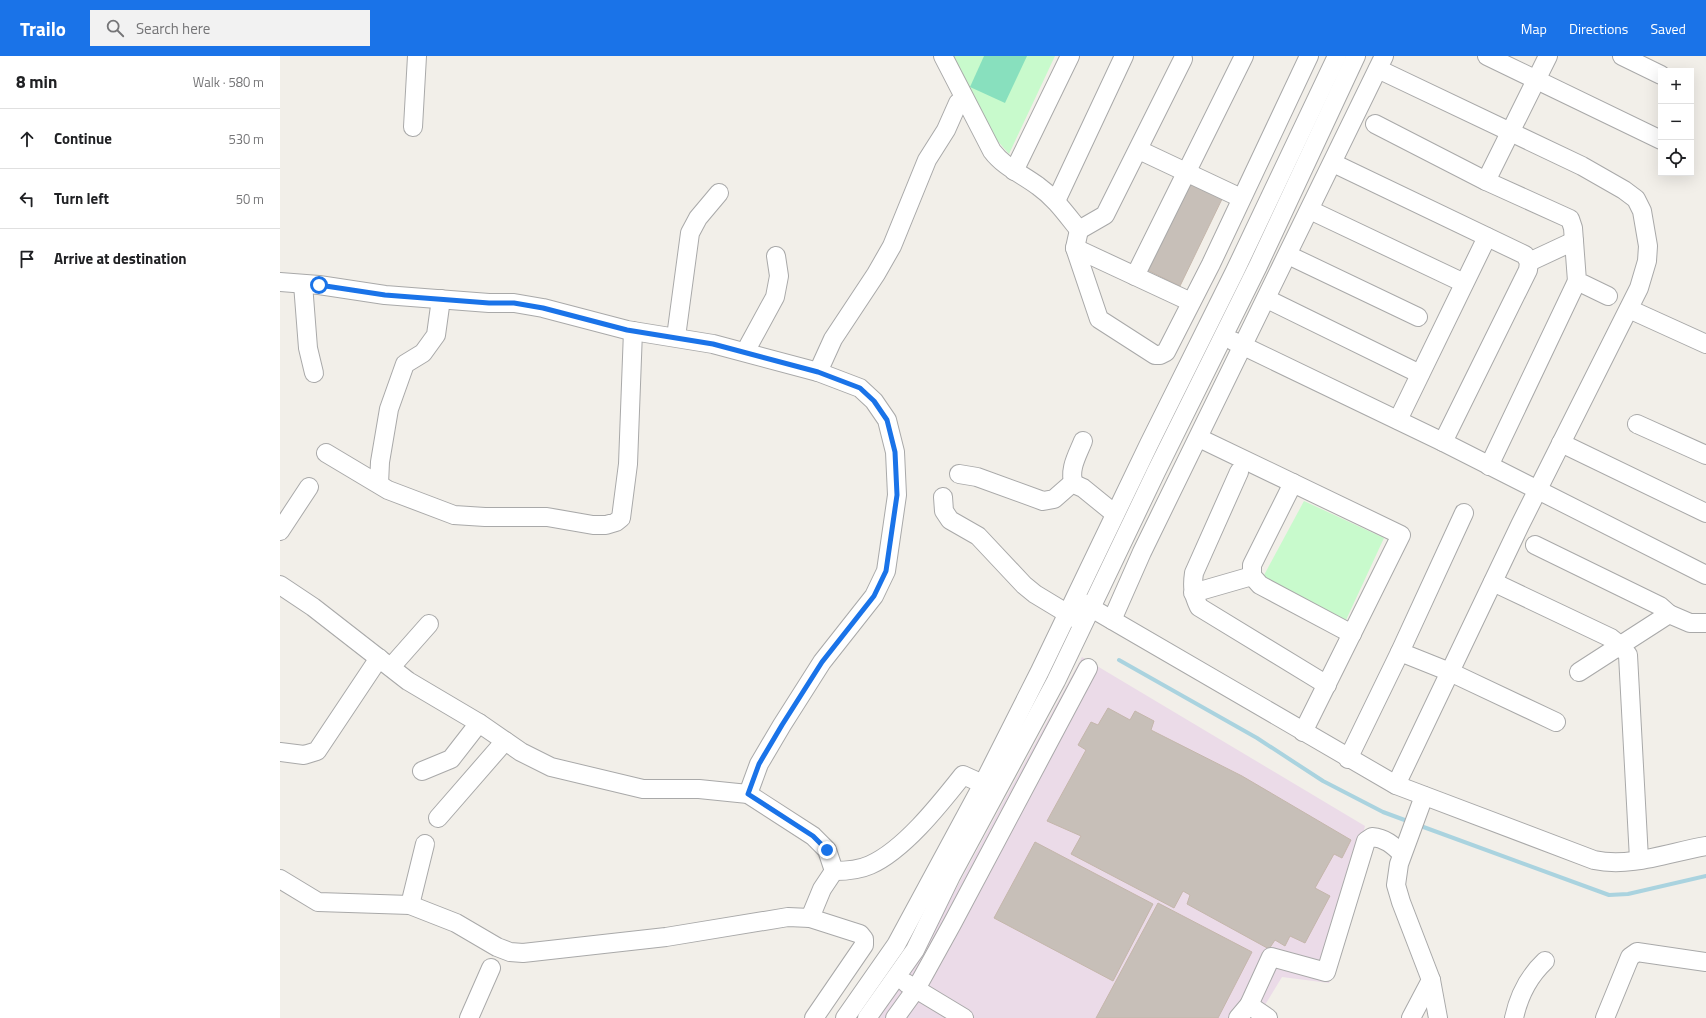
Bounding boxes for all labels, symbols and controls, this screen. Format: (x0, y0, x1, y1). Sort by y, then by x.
search box (90, 10, 370, 46)
text: Trailo (20, 14, 66, 43)
icon: search (104, 17, 126, 39)
text: Search here (136, 17, 210, 40)
text: Map (1521, 18, 1547, 39)
text: Directions (1569, 18, 1628, 39)
text: Saved (1650, 18, 1686, 39)
map controls (1658, 68, 1694, 176)
button: + (1658, 68, 1694, 104)
text: 8 min (16, 69, 57, 95)
text: Walk · 580 m (193, 72, 264, 92)
button: − (1658, 104, 1694, 140)
text: Continue (54, 127, 112, 150)
icon: ahead (16, 128, 38, 150)
text: 530 m (228, 129, 264, 149)
button: locate (1658, 140, 1694, 176)
text: Turn left (54, 187, 109, 210)
icon: left (16, 188, 38, 210)
text: 50 m (236, 189, 264, 209)
text: Arrive at destination (54, 247, 187, 270)
icon: arrive (16, 248, 38, 270)
route start (310, 276, 328, 294)
route end (818, 841, 836, 859)

